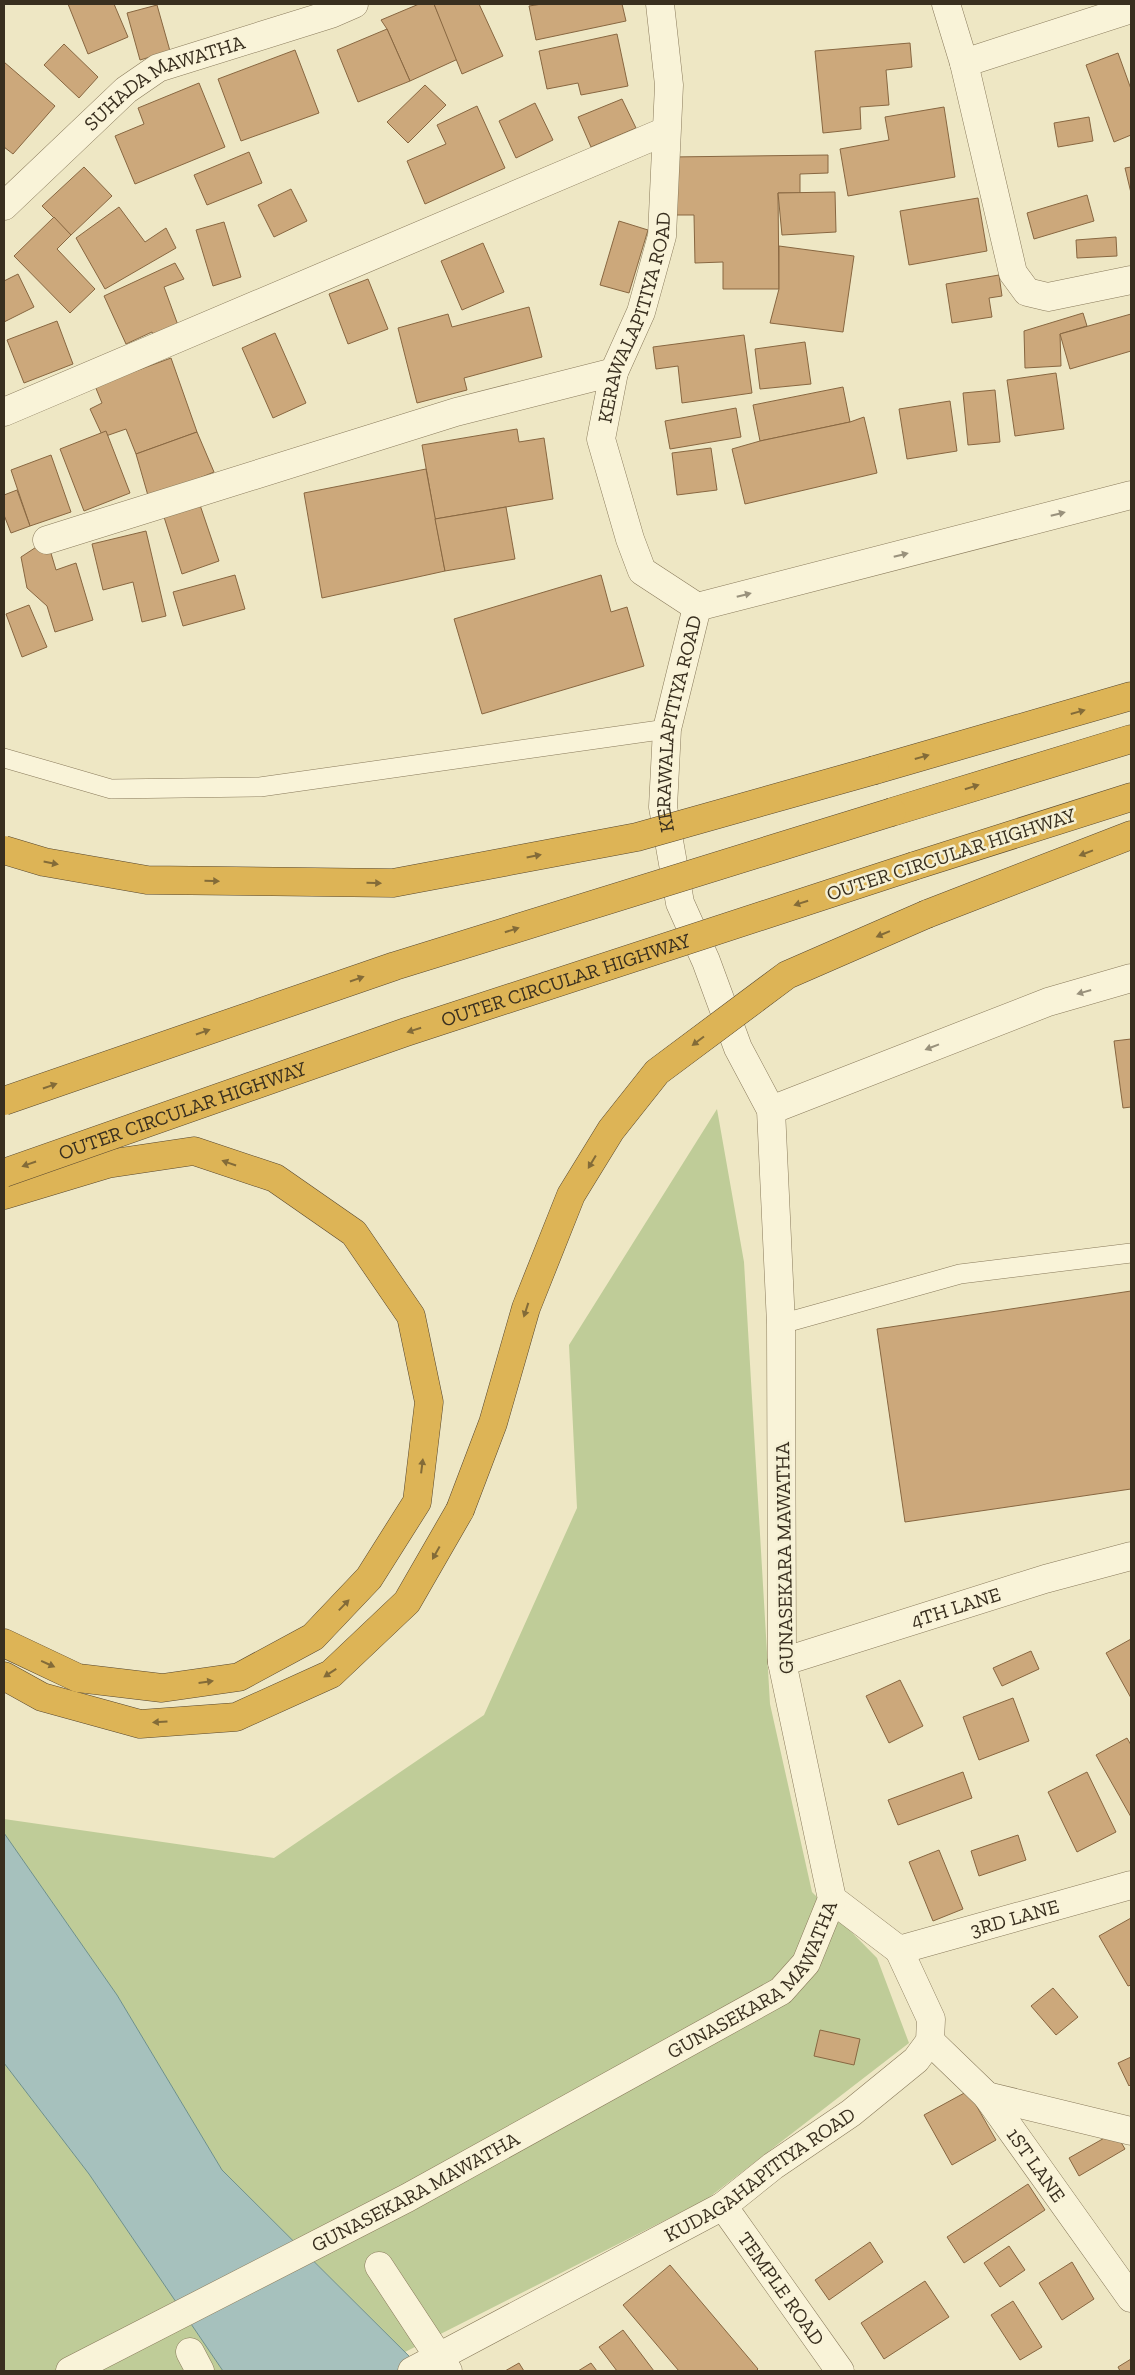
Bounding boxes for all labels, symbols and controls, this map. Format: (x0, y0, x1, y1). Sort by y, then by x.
street label: SUHADA MAWATHA (79, 29, 249, 136)
street label: KERAWALAPITIYA ROAD (592, 211, 675, 425)
one-way arrow (1051, 510, 1066, 518)
one-way arrow (894, 550, 909, 558)
one-way arrow (736, 591, 751, 599)
street label: KERAWALAPITIYA ROAD (651, 613, 707, 834)
one-way arrow (1071, 707, 1086, 715)
one-way arrow (915, 752, 930, 760)
one-way arrow (965, 783, 980, 791)
street label: OUTER CIRCULAR HIGHWAY (823, 802, 1079, 906)
one-way arrow (1079, 849, 1093, 857)
one-way arrow (527, 852, 543, 860)
one-way arrow (43, 859, 58, 867)
one-way arrow (204, 877, 220, 885)
one-way arrow (366, 879, 382, 887)
one-way arrow (793, 899, 808, 907)
one-way arrow (504, 926, 519, 933)
street label: OUTER CIRCULAR HIGHWAY (438, 928, 694, 1032)
one-way arrow (876, 930, 890, 938)
one-way arrow (350, 975, 365, 983)
one-way arrow (1077, 988, 1092, 996)
one-way arrow (406, 1026, 421, 1034)
one-way arrow (196, 1028, 211, 1036)
one-way arrow (692, 1036, 705, 1047)
one-way arrow (924, 1043, 939, 1051)
street label: OUTER CIRCULAR HIGHWAY (55, 1056, 310, 1165)
one-way arrow (43, 1081, 58, 1089)
one-way arrow (587, 1155, 596, 1168)
one-way arrow (221, 1159, 236, 1166)
one-way arrow (21, 1160, 36, 1168)
one-way arrow (521, 1302, 529, 1317)
street label: GUNASEKARA MAWATHA (770, 1441, 798, 1674)
one-way arrow (418, 1458, 426, 1474)
one-way arrow (432, 1546, 441, 1560)
street label: 4TH LANE (908, 1582, 1003, 1633)
one-way arrow (338, 1599, 350, 1611)
one-way arrow (41, 1660, 55, 1668)
one-way arrow (323, 1668, 336, 1678)
one-way arrow (198, 1677, 214, 1685)
one-way arrow (152, 1719, 168, 1727)
street label: 3RD LANE (967, 1894, 1062, 1941)
street label: GUNASEKARA MAWATHA (663, 1896, 842, 2064)
street label: KUDAGAHAPITIYA ROAD (660, 2102, 860, 2247)
street label: 1ST LANE (1002, 2123, 1071, 2207)
street label: GUNASEKARA MAWATHA (307, 2126, 524, 2257)
street label: TEMPLE ROAD (733, 2227, 830, 2350)

